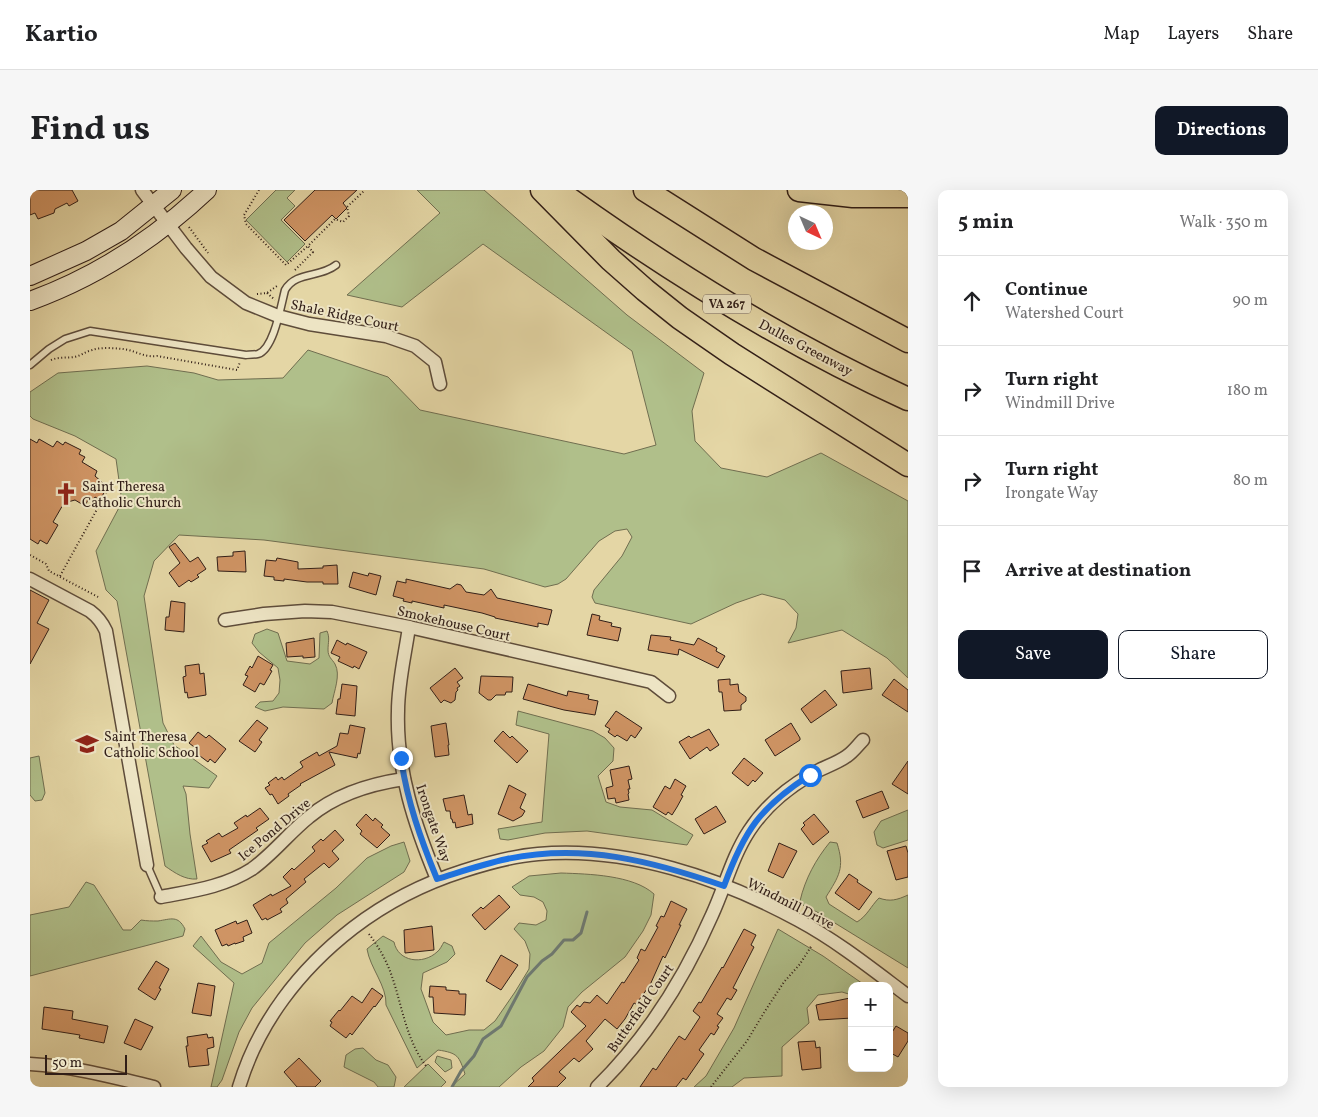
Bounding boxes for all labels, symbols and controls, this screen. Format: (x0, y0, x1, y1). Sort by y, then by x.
text: Kartio (25, 18, 98, 52)
text: Map (1103, 22, 1139, 47)
text: Layers (1167, 22, 1219, 47)
text: Share (1247, 22, 1293, 47)
text: Find us (30, 106, 150, 154)
button: Directions (1155, 106, 1288, 155)
north arrow (788, 205, 833, 250)
text: 5 min (958, 208, 1014, 237)
text: Walk · 350 m (1180, 212, 1268, 234)
text: Continue (1005, 277, 1088, 303)
icon: ahead (958, 287, 986, 315)
text: 90 m (1232, 290, 1268, 312)
road number: VA 267 (703, 295, 751, 314)
street label: Shale Ridge Court (289, 296, 401, 337)
text: Watershed Court (1005, 303, 1124, 325)
street label: Dulles Greenway (755, 316, 856, 381)
text: Turn right (1005, 367, 1098, 393)
icon: right (958, 377, 986, 405)
text: 180 m (1227, 380, 1268, 402)
text: Windmill Drive (1005, 393, 1115, 415)
text: Turn right (1005, 457, 1098, 483)
icon: right (958, 467, 986, 495)
text: 80 m (1233, 470, 1268, 492)
place label: Saint Theresa Catholic Church (82, 478, 181, 513)
church icon: Saint Theresa Catholic Church (53, 481, 79, 507)
text: Irongate Way (1005, 483, 1098, 505)
icon: arrive (958, 557, 986, 585)
text: Arrive at destination (1005, 558, 1191, 584)
street label: Smokehouse Court (395, 602, 512, 647)
button: Save (958, 630, 1108, 679)
button: Share (1118, 630, 1268, 679)
place label: Saint Theresa Catholic School (104, 728, 199, 763)
school or university icon: Saint Theresa Catholic School (74, 731, 100, 757)
route end (390, 747, 413, 770)
route start (799, 764, 822, 787)
street label: Irongate Way (410, 782, 455, 866)
street label: Ice Pond Drive (235, 794, 316, 866)
street label: Windmill Drive (743, 874, 838, 935)
street label: Butterfield Court (604, 961, 679, 1057)
map controls (848, 982, 893, 1072)
button: + (848, 982, 893, 1027)
button: − (848, 1027, 893, 1072)
scale bar (45, 1052, 128, 1075)
text: 50 m (52, 1054, 82, 1073)

